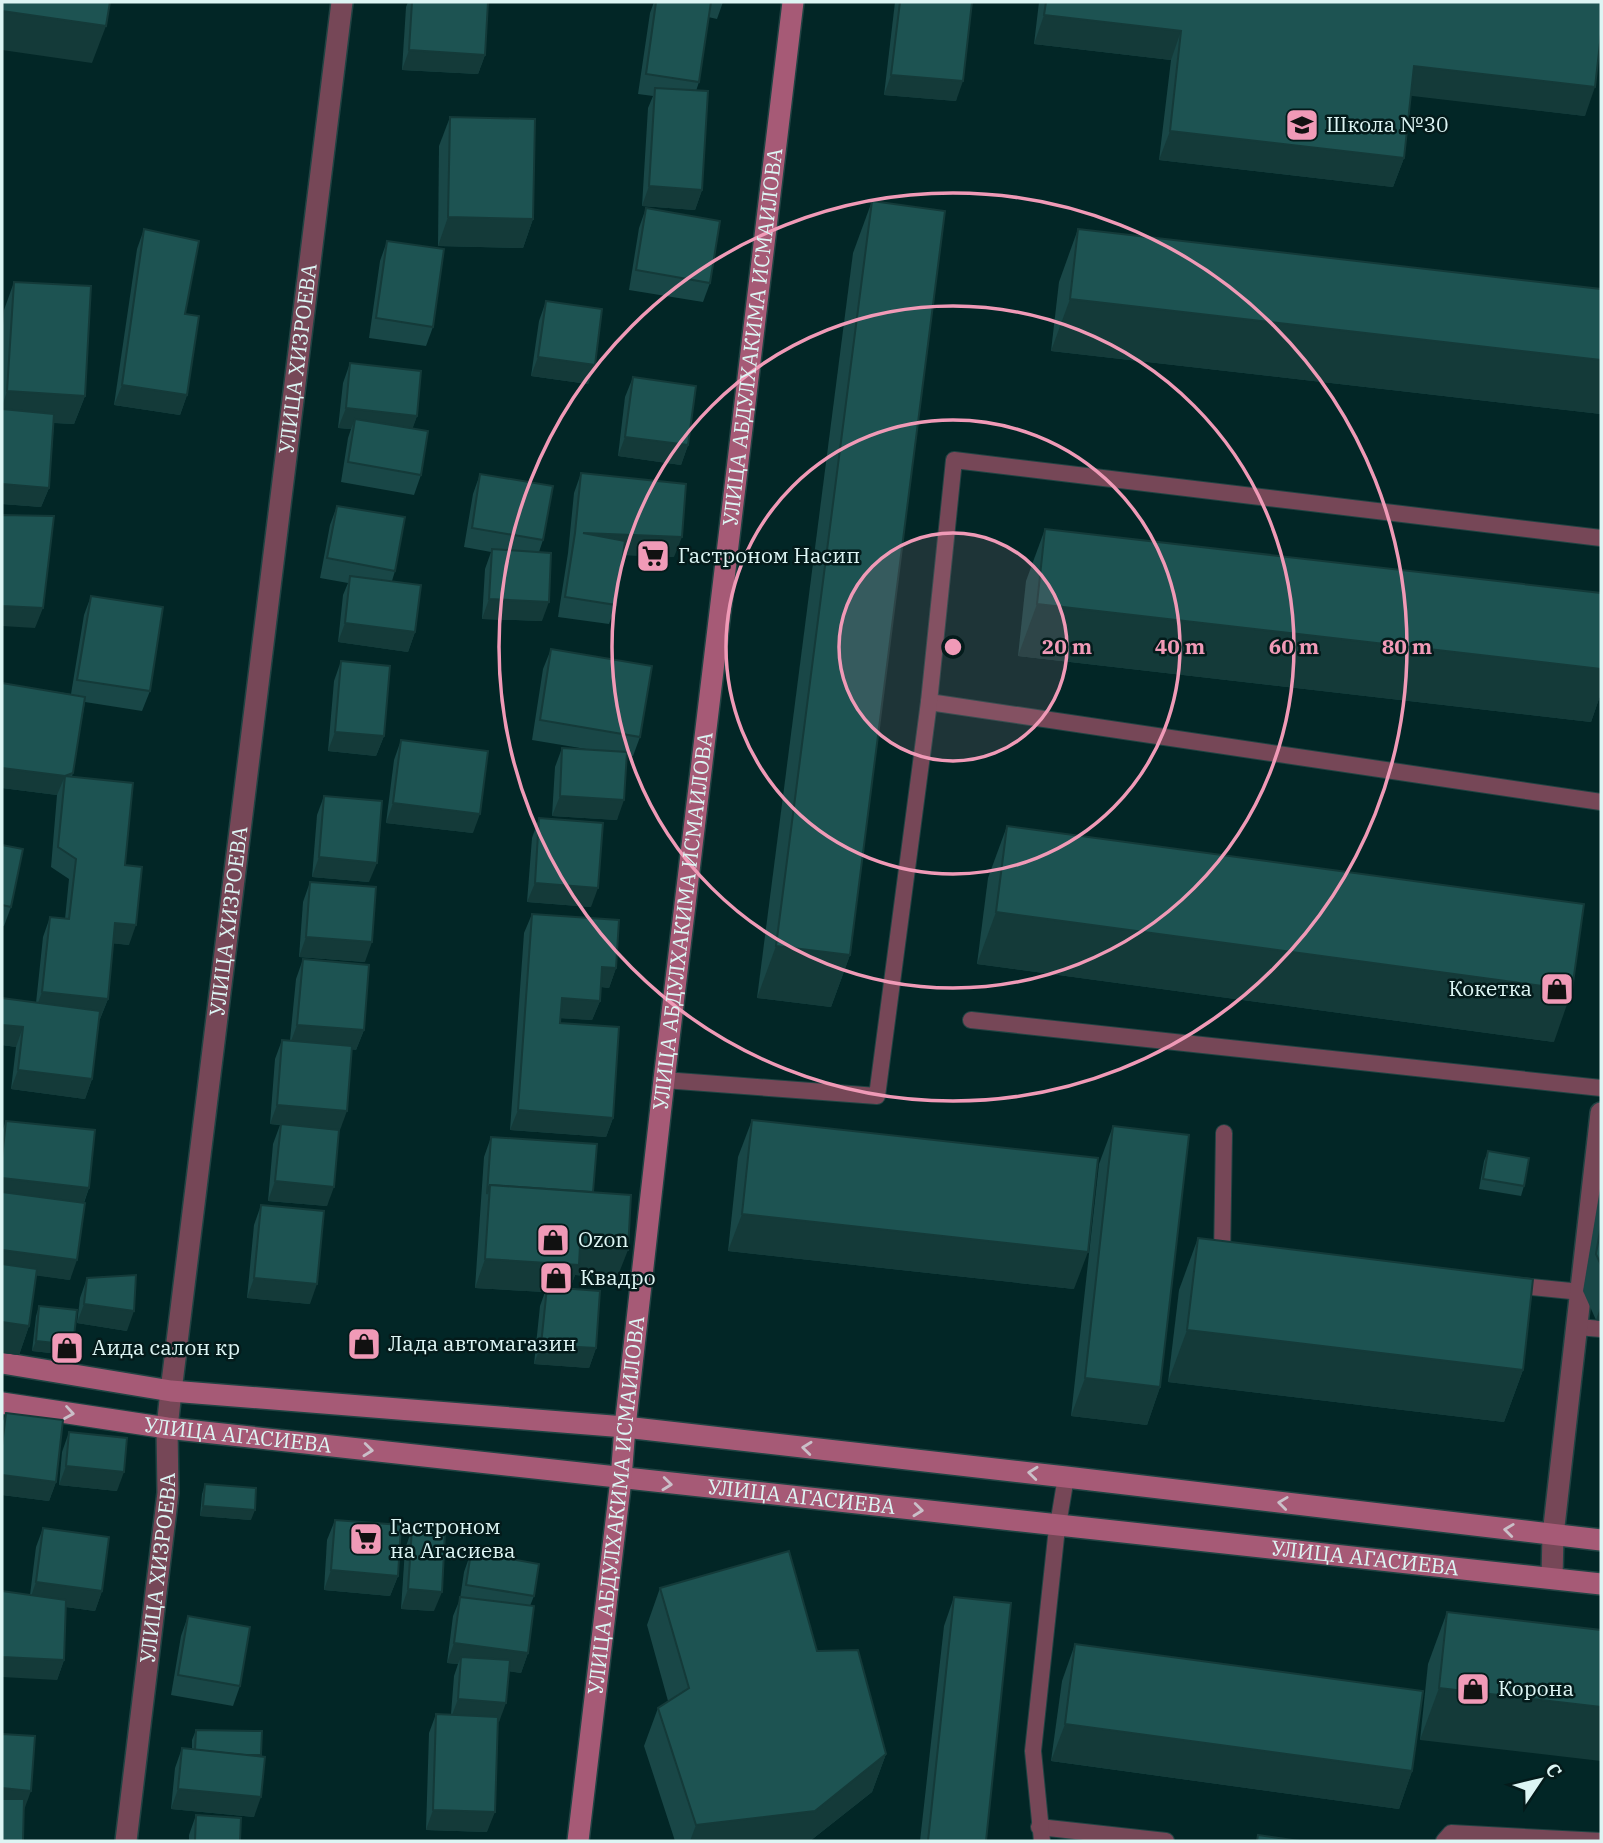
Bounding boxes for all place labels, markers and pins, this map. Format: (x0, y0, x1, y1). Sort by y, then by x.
school or university icon: Школа №30 (1283, 106, 1321, 144)
place label: Школа №30 (1326, 110, 1449, 138)
supermarket icon: Гастроном Насип (634, 537, 672, 575)
place label: Гастроном Насип (678, 541, 860, 569)
centre of rings (941, 635, 965, 659)
shop icon: Кокетка (1538, 970, 1576, 1008)
place label: Кокетка (1448, 974, 1532, 1002)
shop icon: Ozon (534, 1221, 572, 1259)
place label: Ozon (578, 1225, 629, 1253)
shop icon: Квадро (537, 1259, 575, 1297)
place label: Квадро (580, 1263, 656, 1291)
shop icon: Лада автомагазин (345, 1325, 383, 1363)
shop icon: Аида салон кр (48, 1329, 86, 1367)
place label: Лада автомагазин (388, 1329, 576, 1357)
place label: Аида салон кр (92, 1333, 240, 1361)
place label: Гастроном на Агасиева (390, 1512, 516, 1564)
supermarket icon: Гастроном на Агасиева (347, 1520, 385, 1558)
shop icon: Корона (1454, 1670, 1492, 1708)
place label: Корона (1498, 1674, 1574, 1702)

